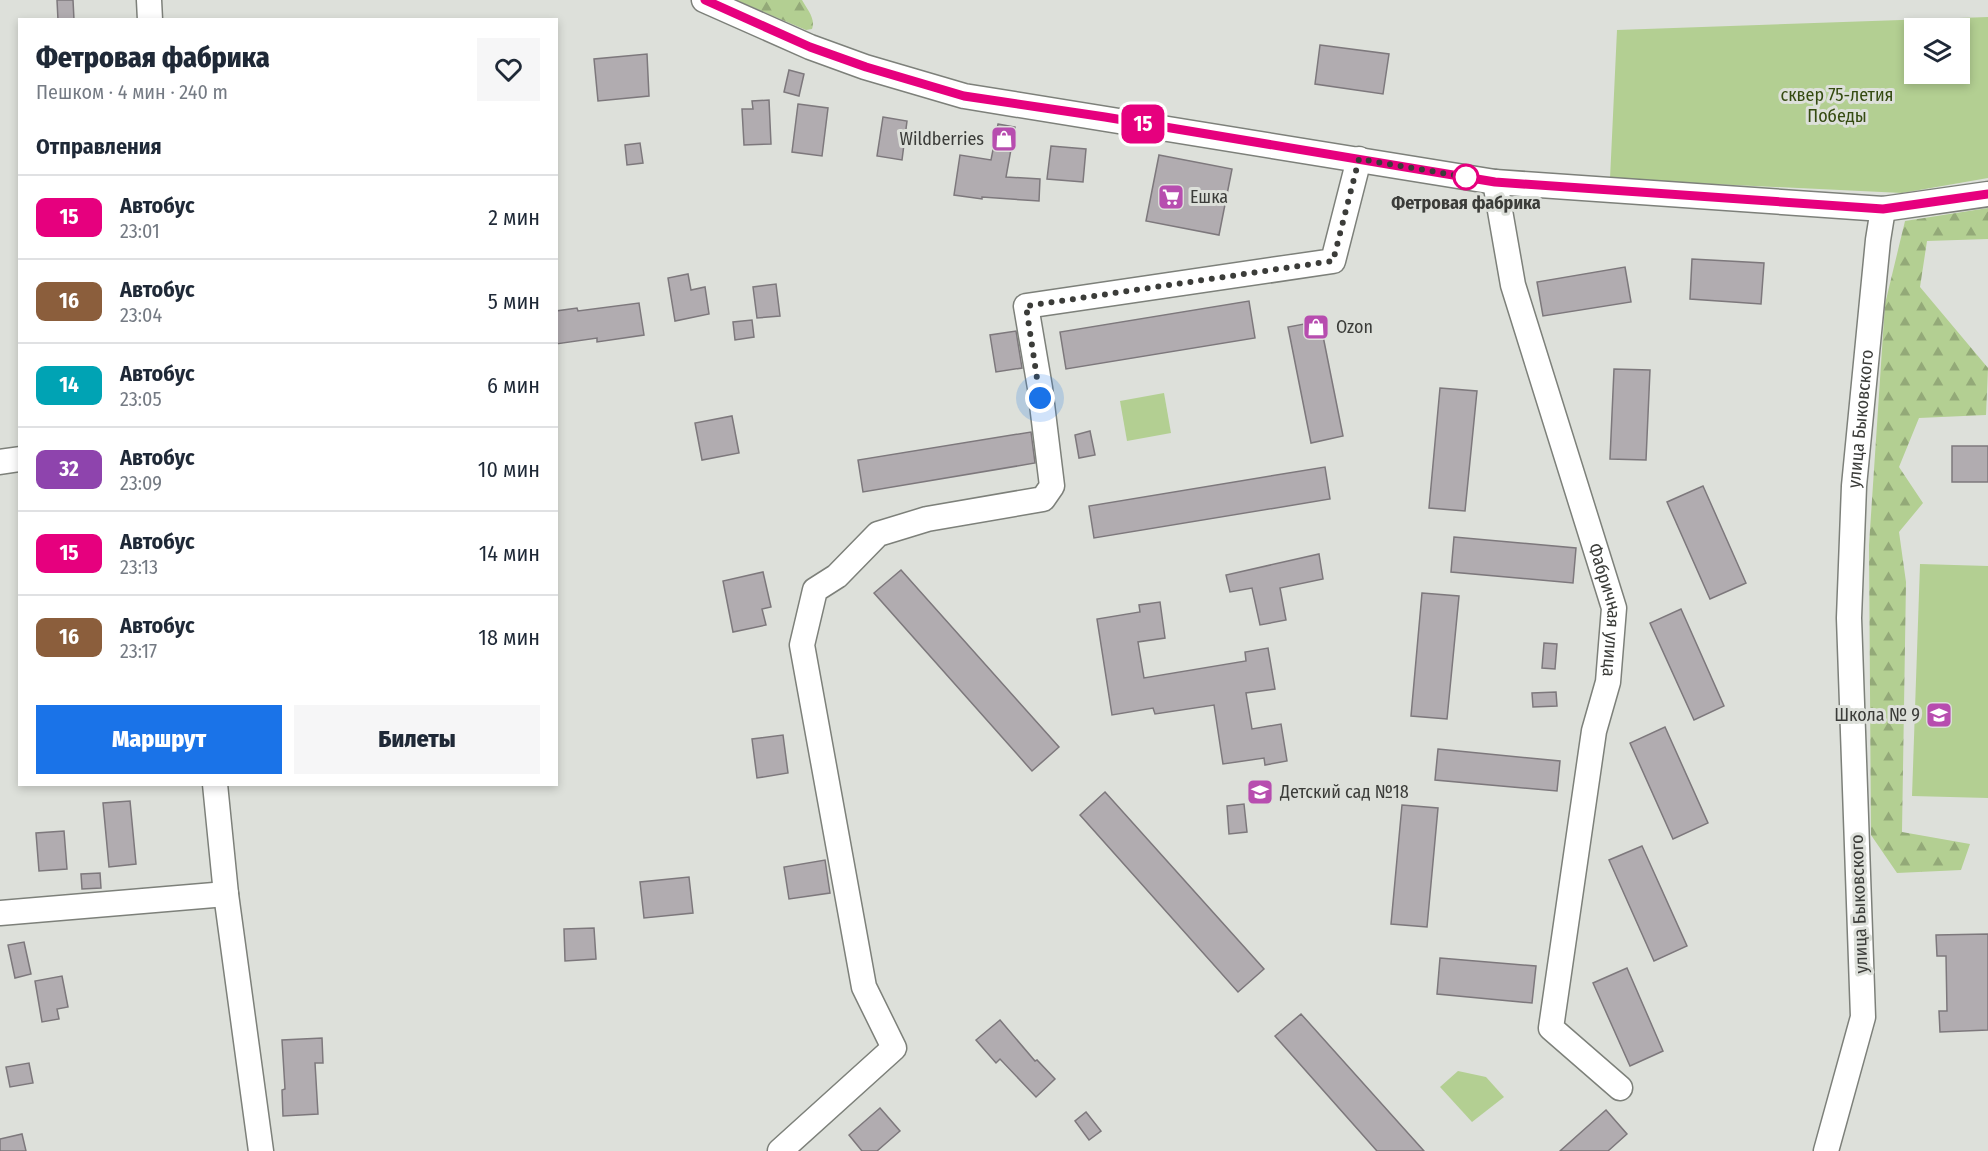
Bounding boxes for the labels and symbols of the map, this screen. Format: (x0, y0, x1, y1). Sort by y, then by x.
park label: сквер 75-летия Победы (1780, 84, 1894, 127)
line badge: 15 (1116, 104, 1170, 144)
shop icon: Wildberries (989, 124, 1019, 154)
place label: Wildberries (900, 128, 984, 150)
marker: Фетровая фабрика (1453, 164, 1479, 190)
supermarket icon: Ешка (1156, 182, 1186, 212)
place label: Ешка (1190, 186, 1228, 208)
place label: Фетровая фабрика (1391, 192, 1541, 214)
shop icon: Ozon (1301, 312, 1331, 342)
place label: Ozon (1336, 316, 1373, 338)
street label: улица Быковского (1843, 348, 1878, 489)
your location (1025, 383, 1055, 413)
street label: Фабричная улица (1583, 541, 1625, 678)
school or university icon: Школа № 9 (1924, 700, 1954, 730)
place label: Школа № 9 (1834, 704, 1920, 726)
school or university icon: Детский сад №18 (1245, 777, 1275, 807)
place label: Детский сад №18 (1279, 781, 1409, 803)
street label: улица Быковского (1846, 834, 1872, 974)

